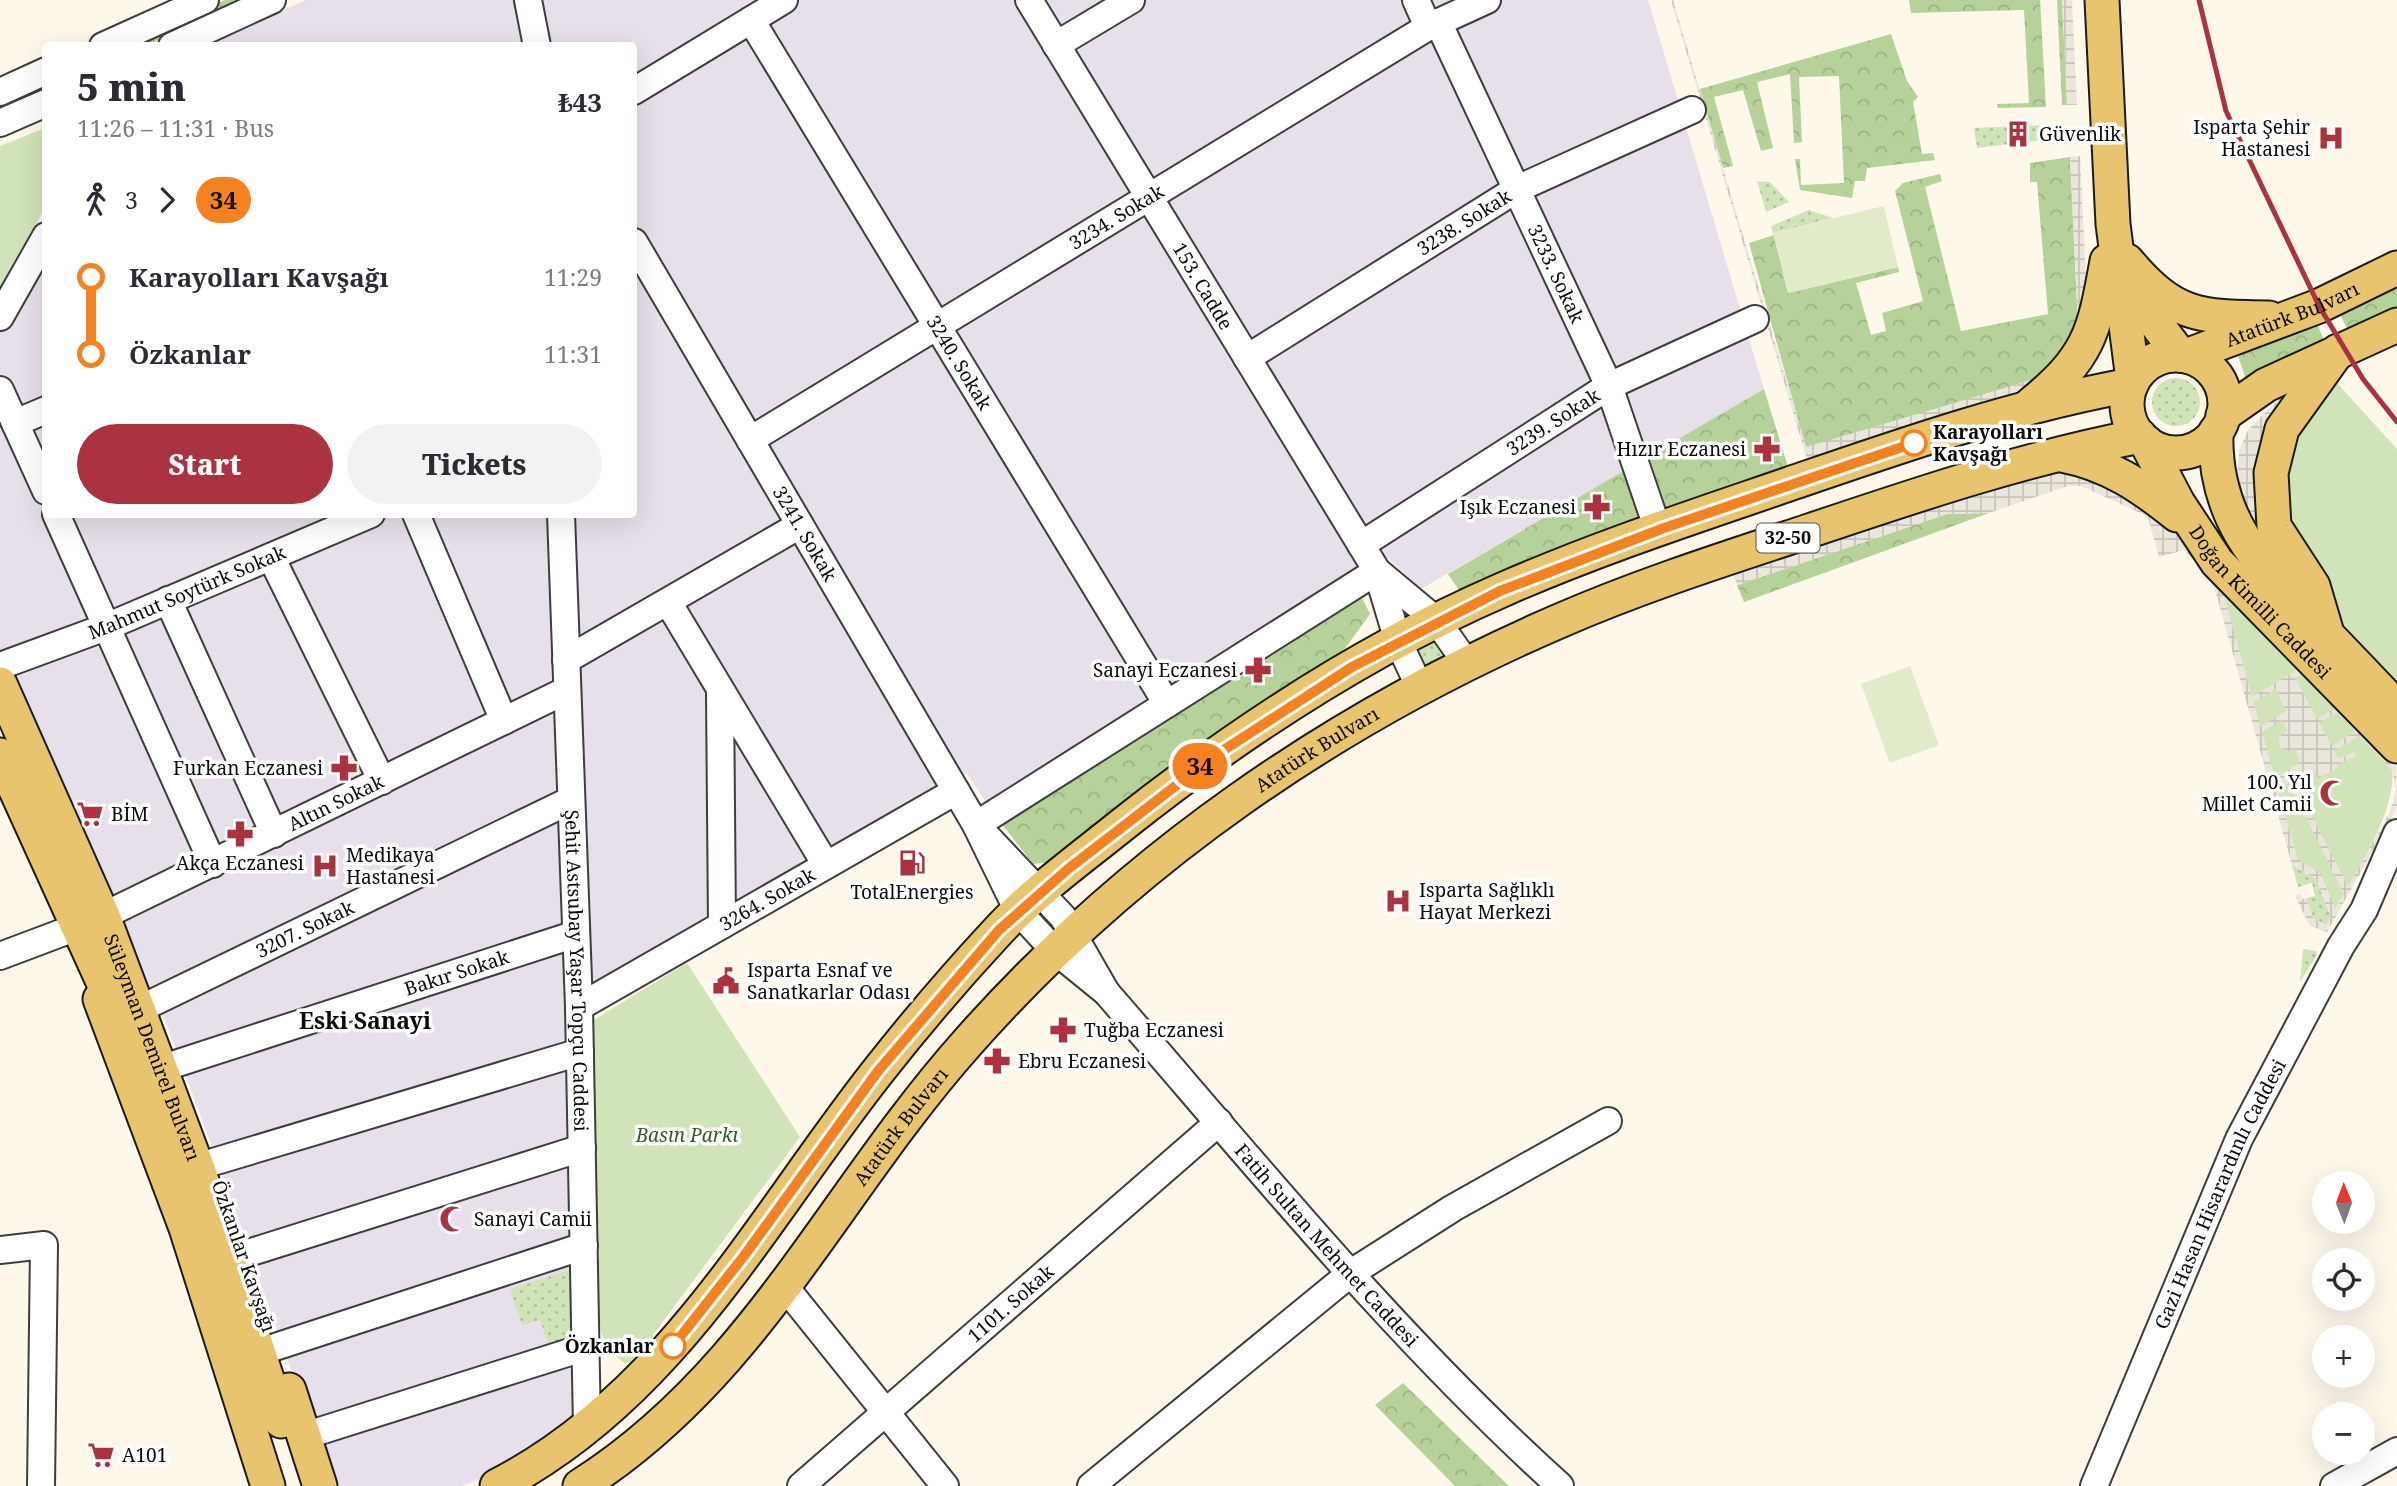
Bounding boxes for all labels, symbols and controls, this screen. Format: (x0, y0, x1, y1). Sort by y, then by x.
text: 5 min (77, 60, 186, 112)
text: ₺43 (558, 84, 602, 120)
text: 11:26 – 11:31 · Bus (77, 112, 274, 144)
place label: Isparta Şehir Hastanesi (2193, 114, 2310, 162)
building icon: Güvenlik (2003, 119, 2033, 149)
place label: Güvenlik (2039, 121, 2122, 147)
hospital icon: Isparta Şehir Hastanesi (2316, 123, 2346, 153)
street label: 3234. Sokak (1064, 178, 1169, 256)
icon: walk (77, 181, 115, 219)
icon: forward (148, 181, 186, 219)
street label: 3238. Sokak (1412, 182, 1517, 261)
text: 34 (210, 183, 237, 216)
text: 3 (125, 184, 138, 216)
street label: 3233. Sokak (1522, 220, 1591, 328)
street label: 153. Cadde (1167, 238, 1239, 334)
text: Karayolları Kavşağı (129, 259, 389, 295)
text: 11:29 (544, 261, 602, 293)
street label: Atatürk Bulvarı (2222, 276, 2363, 353)
street label: 3240. Sokak (921, 310, 999, 416)
text: Özkanlar (129, 336, 251, 372)
text: 11:31 (544, 338, 602, 370)
street label: 3239. Sokak (1501, 382, 1606, 462)
place label: Karayolları Kavşağı (1933, 419, 2043, 467)
button: Start (77, 424, 333, 504)
button: Tickets (347, 424, 602, 504)
marker: Karayolları Kavşağı (1901, 430, 1927, 456)
pharmacy icon: Hızır Eczanesi (1752, 434, 1782, 464)
place label: Hızır Eczanesi (1617, 436, 1746, 462)
street label: 3241. Sokak (767, 481, 844, 587)
pharmacy icon: Işık Eczanesi (1582, 492, 1612, 522)
place label: Işık Eczanesi (1460, 494, 1576, 520)
street label: Doğan Kimilli Caddesi (2183, 520, 2337, 684)
road number: 32-50 (1756, 524, 1820, 552)
street label: Mahmut Soytürk Sokak (85, 539, 290, 645)
pharmacy icon: Sanayi Eczanesi (1243, 655, 1273, 685)
place label: Sanayi Eczanesi (1093, 657, 1237, 683)
street label: Atatürk Bulvarı (1250, 701, 1383, 798)
line badge: 34 (1168, 743, 1232, 789)
text: 34 (1186, 749, 1214, 782)
pharmacy icon: Furkan Eczanesi (329, 753, 359, 783)
place label: Furkan Eczanesi (173, 755, 323, 781)
street label: Altın Sokak (284, 768, 389, 837)
place label: 100. Yıl Millet Camii (2202, 769, 2312, 817)
mosque icon: 100. Yıl Millet Camii (2318, 778, 2348, 808)
supermarket icon: BİM (75, 799, 105, 829)
place label: BİM (111, 801, 148, 827)
street label: Şehit Astsubay Yaşar Topçu Caddesi (559, 809, 594, 1132)
pharmacy icon: Akça Eczanesi (225, 819, 255, 849)
place label: Medikaya Hastanesi (346, 842, 435, 890)
fuel station icon: TotalEnergies (897, 848, 927, 878)
place label: Akça Eczanesi (176, 850, 304, 876)
hospital icon: Medikaya Hastanesi (310, 851, 340, 881)
street label: 3264. Sokak (715, 861, 821, 937)
place label: Isparta Sağlıklı Hayat Merkezi (1419, 877, 1555, 925)
place label: TotalEnergies (850, 879, 974, 905)
hospital icon: Isparta Sağlıklı Hayat Merkezi (1383, 886, 1413, 916)
street label: 3207. Sokak (251, 894, 359, 964)
street label: Süleyman Demirel Bulvarı (98, 930, 207, 1164)
street label: Bakır Sokak (401, 943, 513, 1002)
place label: Isparta Esnaf ve Sanatkarlar Odası (747, 957, 910, 1005)
public building icon: Isparta Esnaf ve Sanatkarlar Odası (711, 966, 741, 996)
district label: Eski Sanayi (299, 1004, 431, 1036)
pharmacy icon: Tuğba Eczanesi (1048, 1015, 1078, 1045)
place label: Tuğba Eczanesi (1084, 1017, 1224, 1043)
pharmacy icon: Ebru Eczanesi (982, 1046, 1012, 1076)
place label: Ebru Eczanesi (1018, 1048, 1146, 1074)
street label: Gazi Hasan Hisarardınlı Caddesi (2148, 1055, 2292, 1333)
street label: Atatürk Bulvarı (848, 1062, 954, 1191)
park label: Basın Parkı (635, 1122, 739, 1148)
street label: Fatih Sultan Mehmet Caddesi (1229, 1138, 1425, 1353)
north arrow (2312, 1171, 2375, 1234)
map controls (2312, 1171, 2375, 1465)
street label: Özkanlar Kavşağı (206, 1177, 282, 1335)
mosque icon: Sanayi Camii (438, 1204, 468, 1234)
place label: Sanayi Camii (474, 1206, 592, 1232)
button: locate (2312, 1248, 2375, 1311)
street label: 1101. Sokak (962, 1258, 1060, 1348)
button: + (2312, 1325, 2375, 1388)
place label: Özkanlar (565, 1333, 654, 1359)
marker: Özkanlar (660, 1333, 686, 1359)
button: − (2312, 1402, 2375, 1465)
supermarket icon: A101 (86, 1440, 116, 1470)
place label: A101 (122, 1442, 167, 1468)

